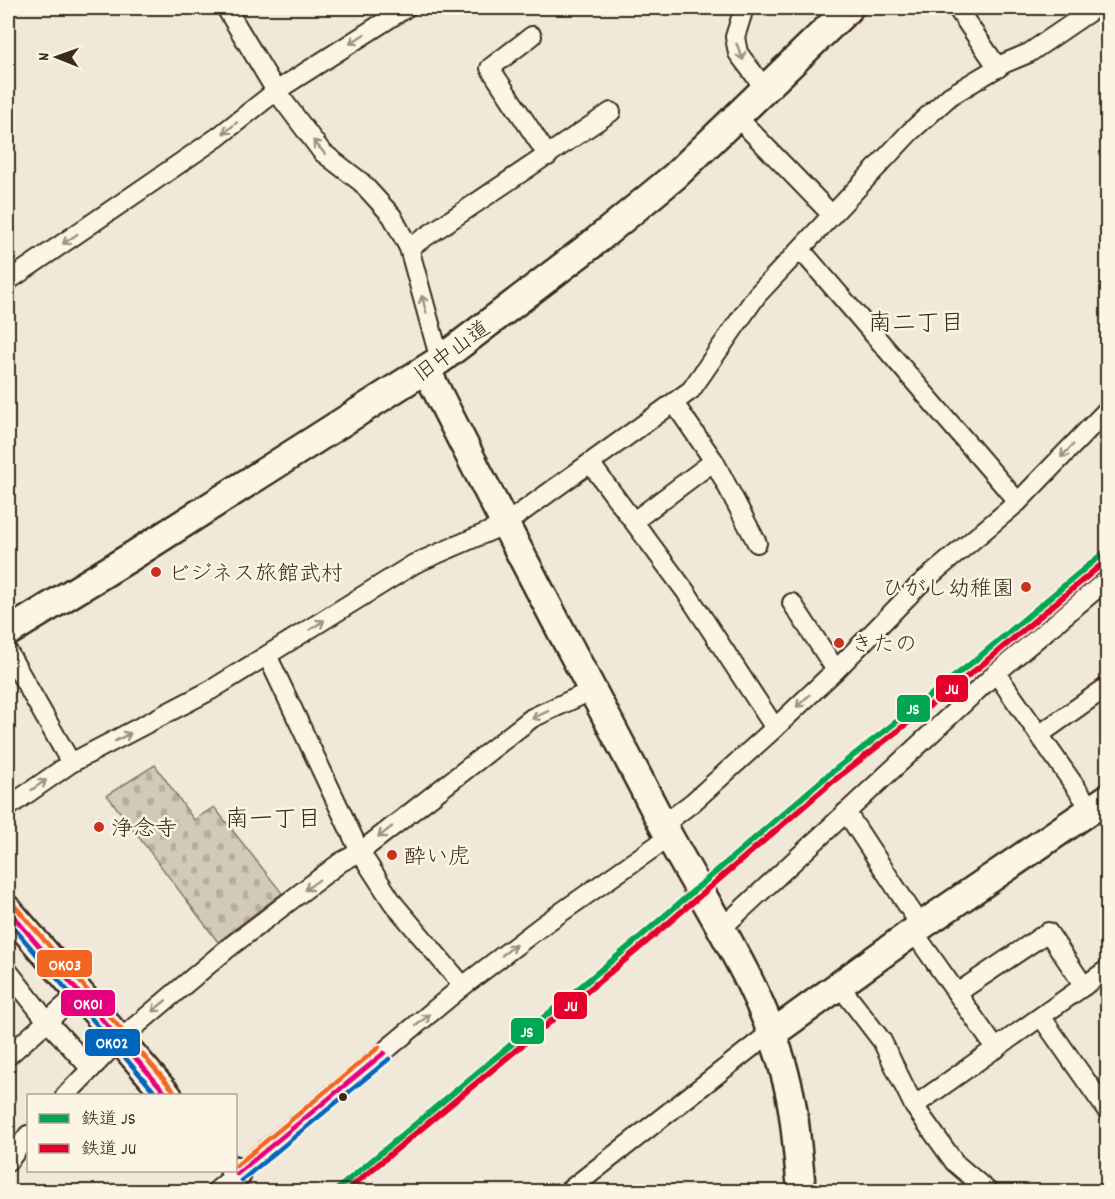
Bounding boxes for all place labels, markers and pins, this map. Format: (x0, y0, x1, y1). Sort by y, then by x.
place label: ビジネス旅館武村 (168, 560, 343, 591)
marker: ビジネス旅館武村 (149, 565, 163, 579)
place label: ひがし幼稚園 (882, 575, 1014, 606)
marker: ひがし幼稚園 (1019, 580, 1033, 594)
place label: きたの (851, 631, 917, 662)
marker: きたの (832, 636, 846, 650)
place label: 浄念寺 (111, 815, 177, 846)
marker: 浄念寺 (92, 820, 106, 834)
place label: 酔い虎 (404, 843, 470, 874)
marker: 酔い虎 (385, 848, 399, 862)
unlabelled marker (337, 1091, 349, 1103)

